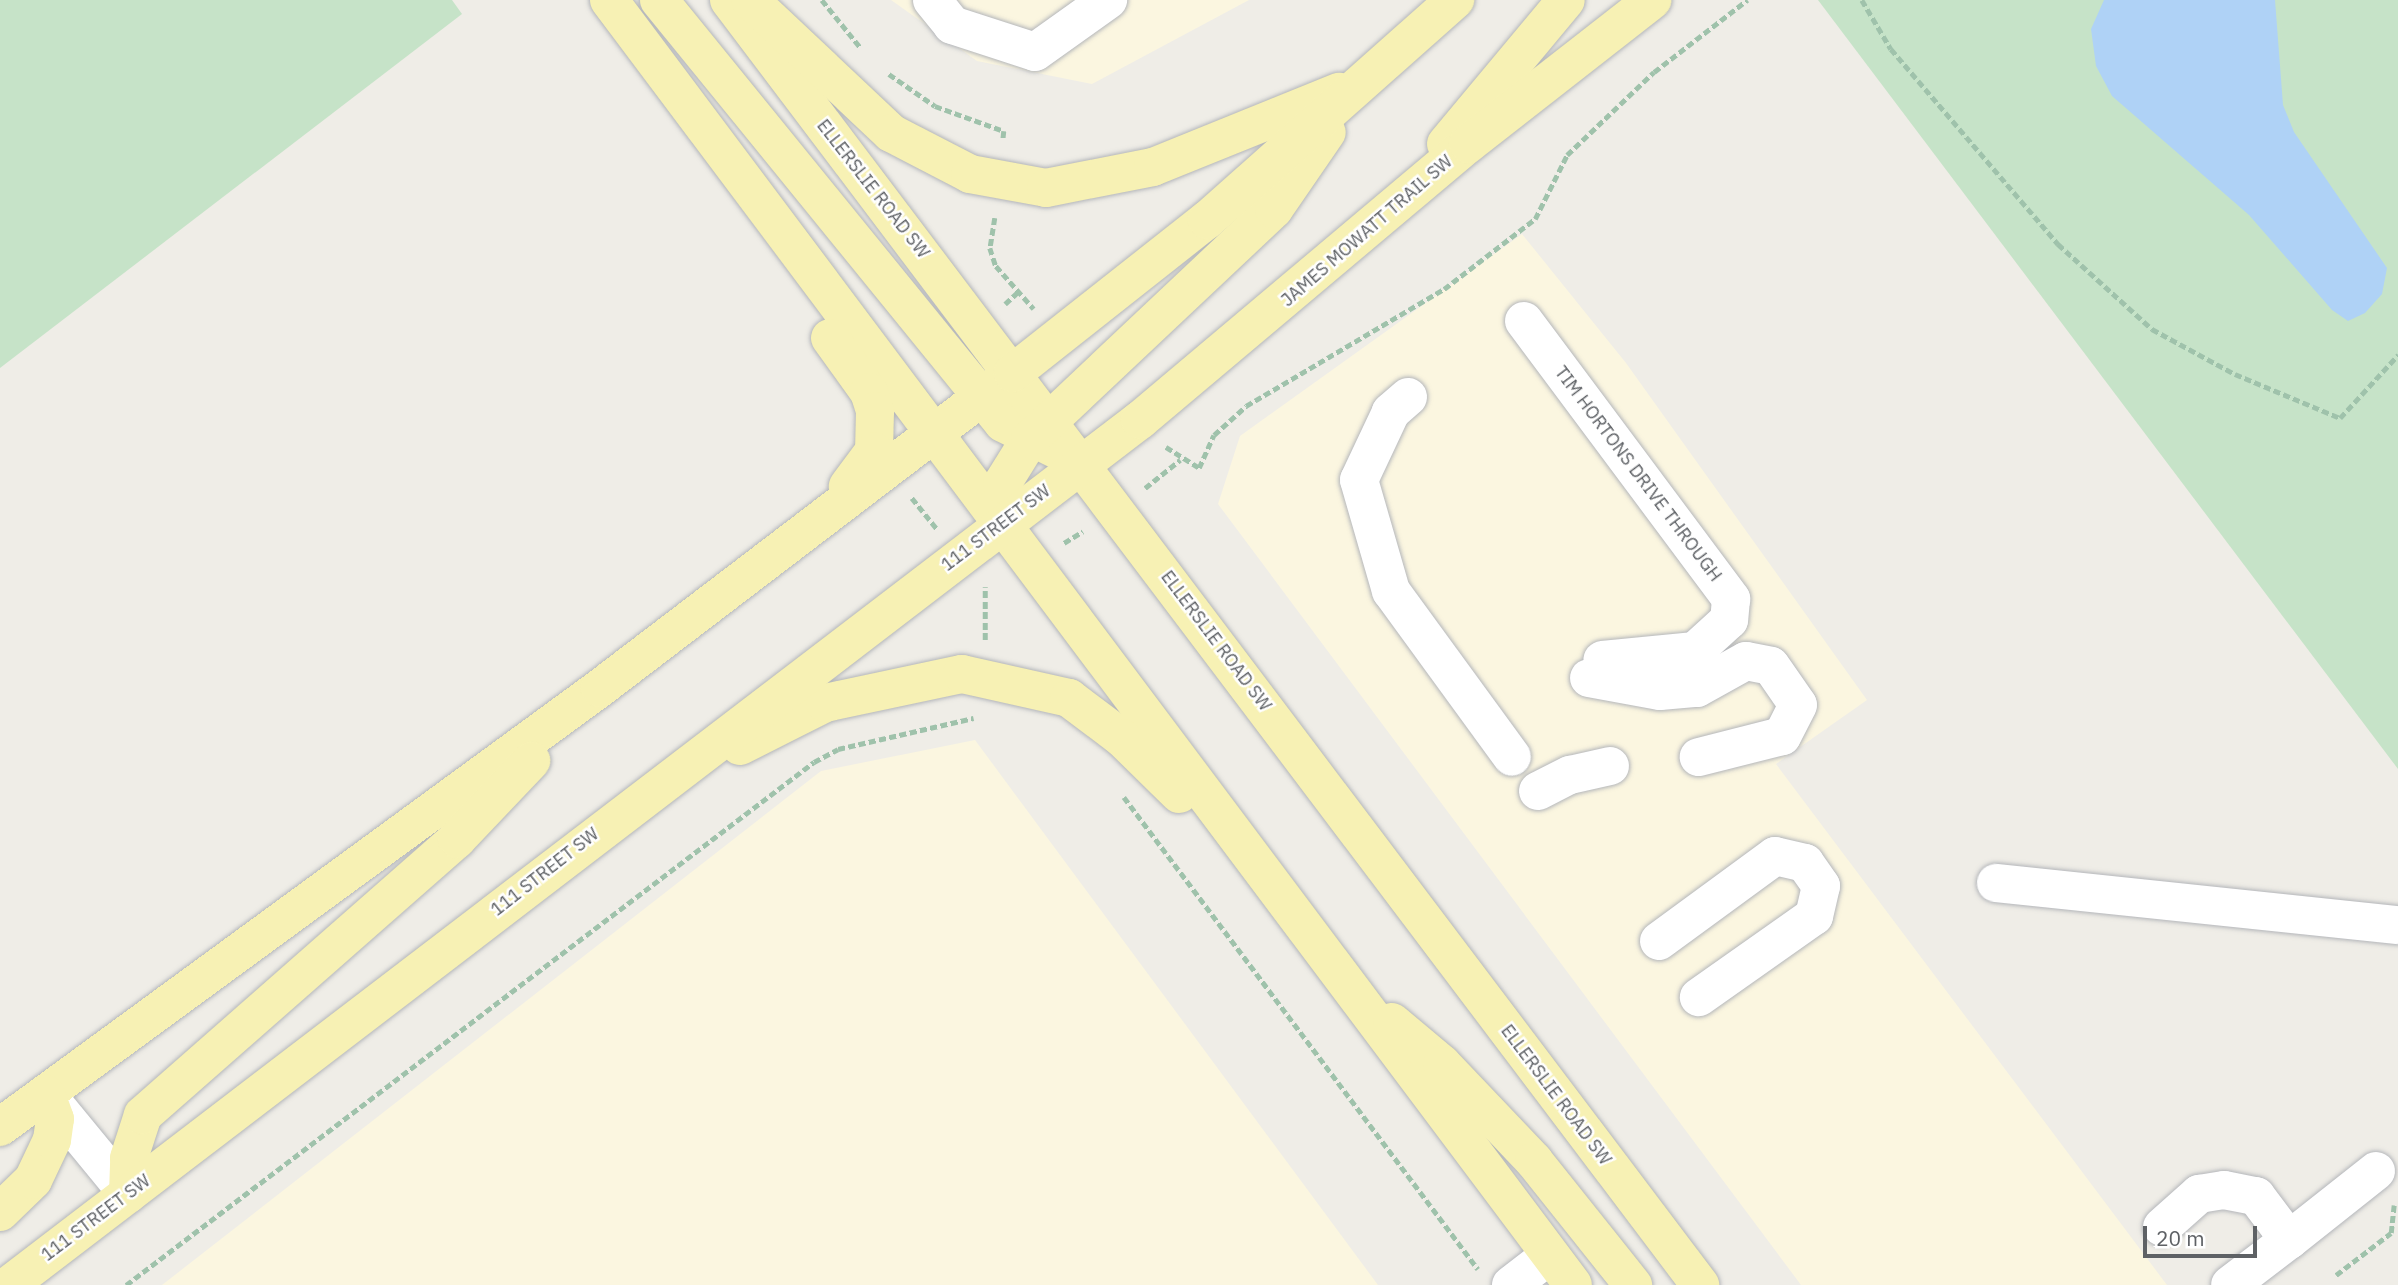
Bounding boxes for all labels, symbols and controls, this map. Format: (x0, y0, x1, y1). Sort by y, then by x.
street label: ELLERSLIE ROAD SW (812, 115, 934, 263)
street label: JAMES MOWATT TRAIL SW (1277, 151, 1457, 311)
street label: TIM HORTONS DRIVE THROUGH (1550, 362, 1726, 586)
street label: 111 STREET SW (937, 480, 1055, 576)
street label: ELLERSLIE ROAD SW (1156, 567, 1276, 715)
street label: 111 STREET SW (487, 823, 603, 921)
street label: ELLERSLIE ROAD SW (1496, 1021, 1616, 1169)
street label: 111 STREET SW (37, 1170, 155, 1266)
scale bar (2146, 1212, 2260, 1256)
text: 20 m (2156, 1224, 2205, 1252)

